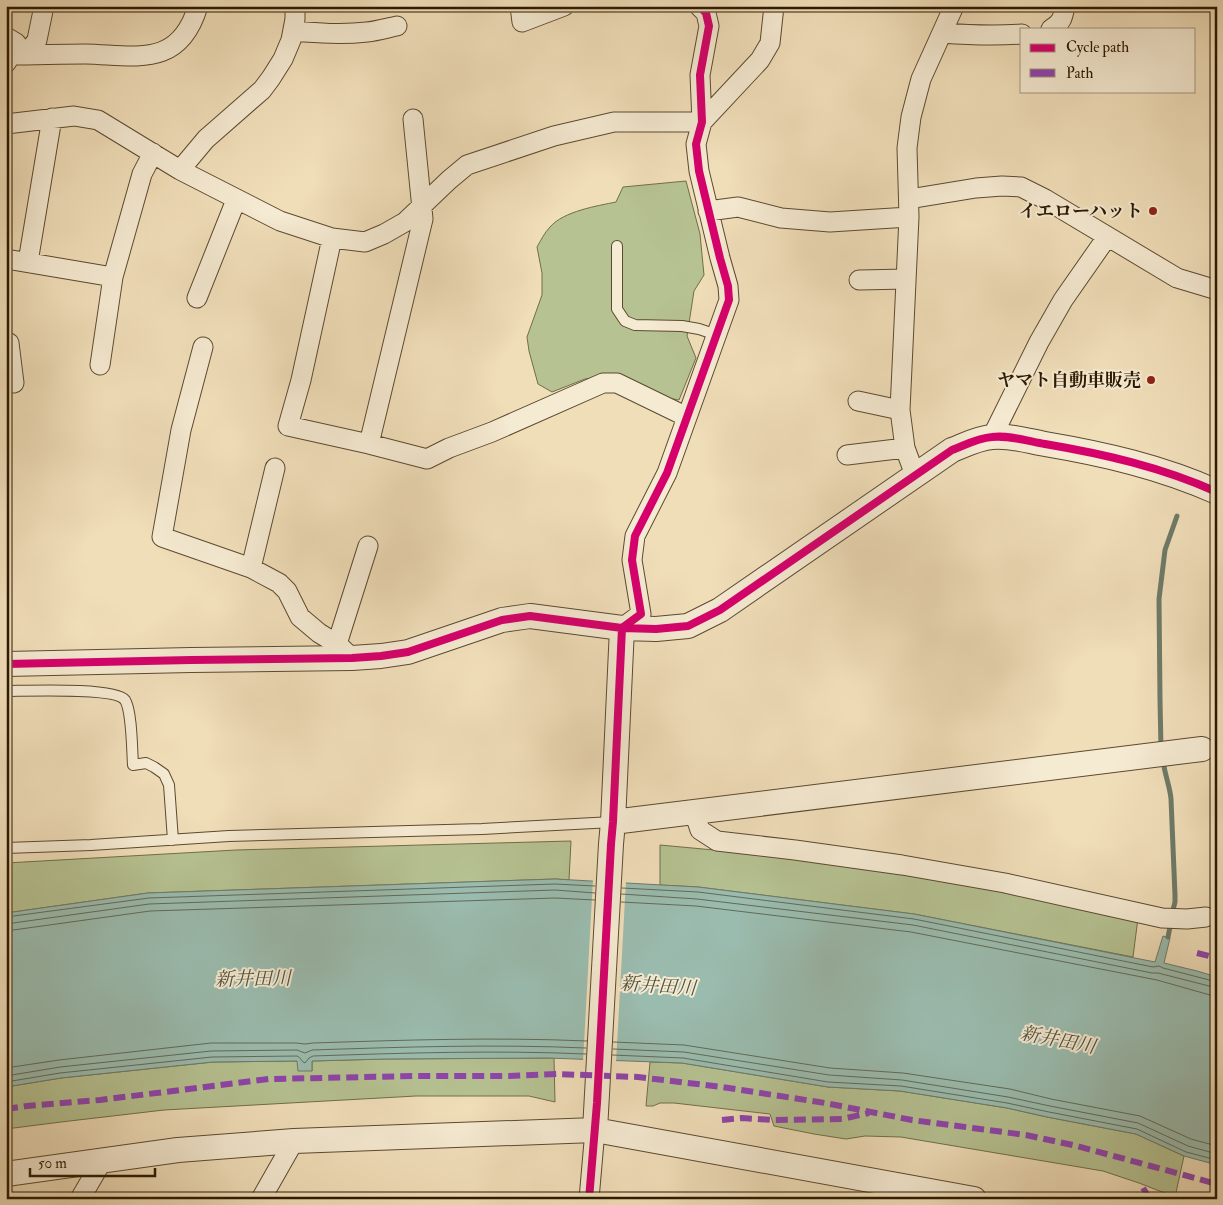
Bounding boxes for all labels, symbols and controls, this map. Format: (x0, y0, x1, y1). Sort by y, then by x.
legend (1020, 28, 1196, 92)
text: Cycle path (1066, 38, 1129, 58)
text: Path (1066, 64, 1093, 83)
place label: イエローハット (1019, 200, 1143, 223)
marker: イエローハット (1147, 205, 1159, 217)
place label: ヤマト自動車販売 (997, 369, 1141, 392)
marker: ヤマト自動車販売 (1145, 374, 1157, 386)
water label: 新井田川 (215, 966, 293, 992)
water label: 新井田川 (619, 971, 699, 1001)
water label: 新井田川 (1018, 1021, 1100, 1059)
scale bar (30, 1145, 155, 1177)
text: 50 m (38, 1154, 67, 1173)

